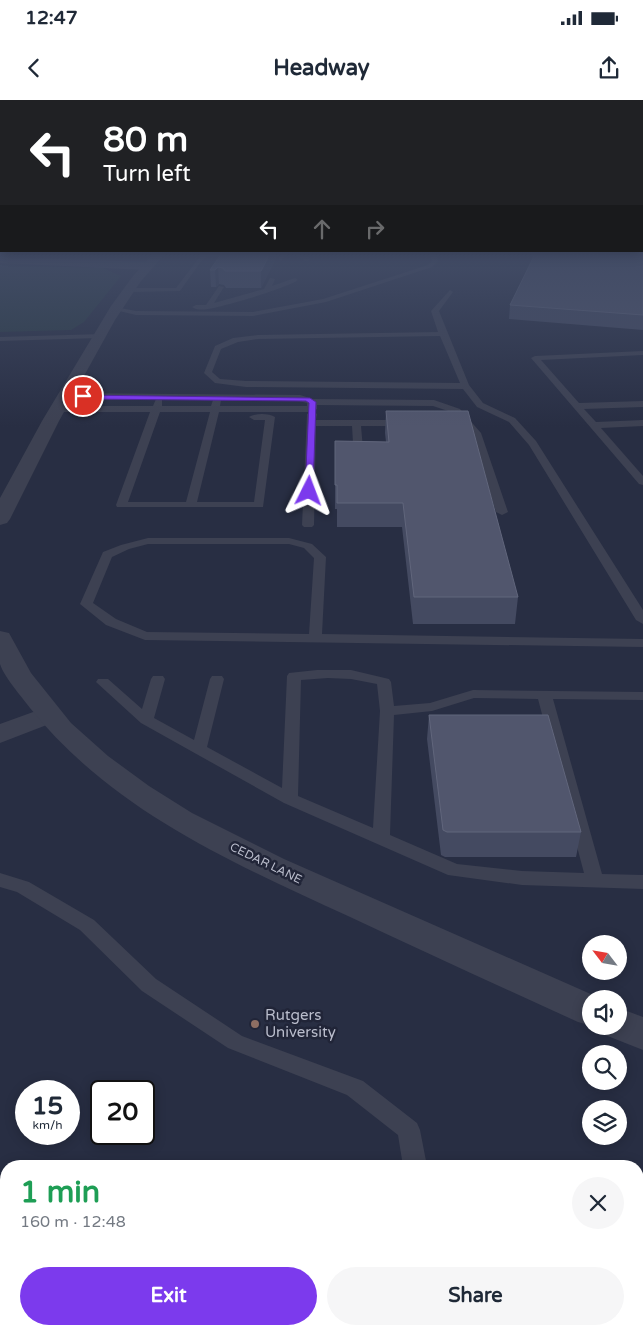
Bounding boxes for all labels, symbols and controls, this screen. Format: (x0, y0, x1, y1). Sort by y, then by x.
text: 12:47 (25, 7, 78, 29)
icon: back (20, 54, 48, 82)
icon: share (595, 54, 623, 82)
text: Headway (273, 55, 370, 81)
text: 80 m (103, 119, 188, 161)
icon: left (20, 120, 85, 185)
text: Turn left (103, 161, 191, 187)
icon: left (255, 215, 283, 243)
icon: ahead (308, 215, 336, 243)
icon: right (361, 215, 389, 243)
pin (62, 375, 104, 417)
icon: arrive (69, 382, 97, 410)
position arrow (282, 464, 334, 516)
street label: CEDAR LANE (228, 840, 305, 887)
north arrow (582, 935, 628, 980)
map controls (582, 935, 627, 1145)
button: sound (582, 990, 627, 1035)
place label: Rutgers University (265, 1006, 336, 1041)
marker: Rutgers University (249, 1018, 261, 1030)
button: search (582, 1045, 627, 1090)
speed limit sign: 20 (90, 1080, 155, 1145)
text: 15 (32, 1091, 63, 1121)
button: layers (582, 1100, 627, 1145)
text: km/h (32, 1118, 63, 1132)
text: 1 min (20, 1174, 100, 1211)
button: close (572, 1177, 624, 1229)
text: 160 m · 12:48 (20, 1212, 126, 1232)
button: Exit (20, 1267, 317, 1325)
button: Share (327, 1267, 624, 1325)

